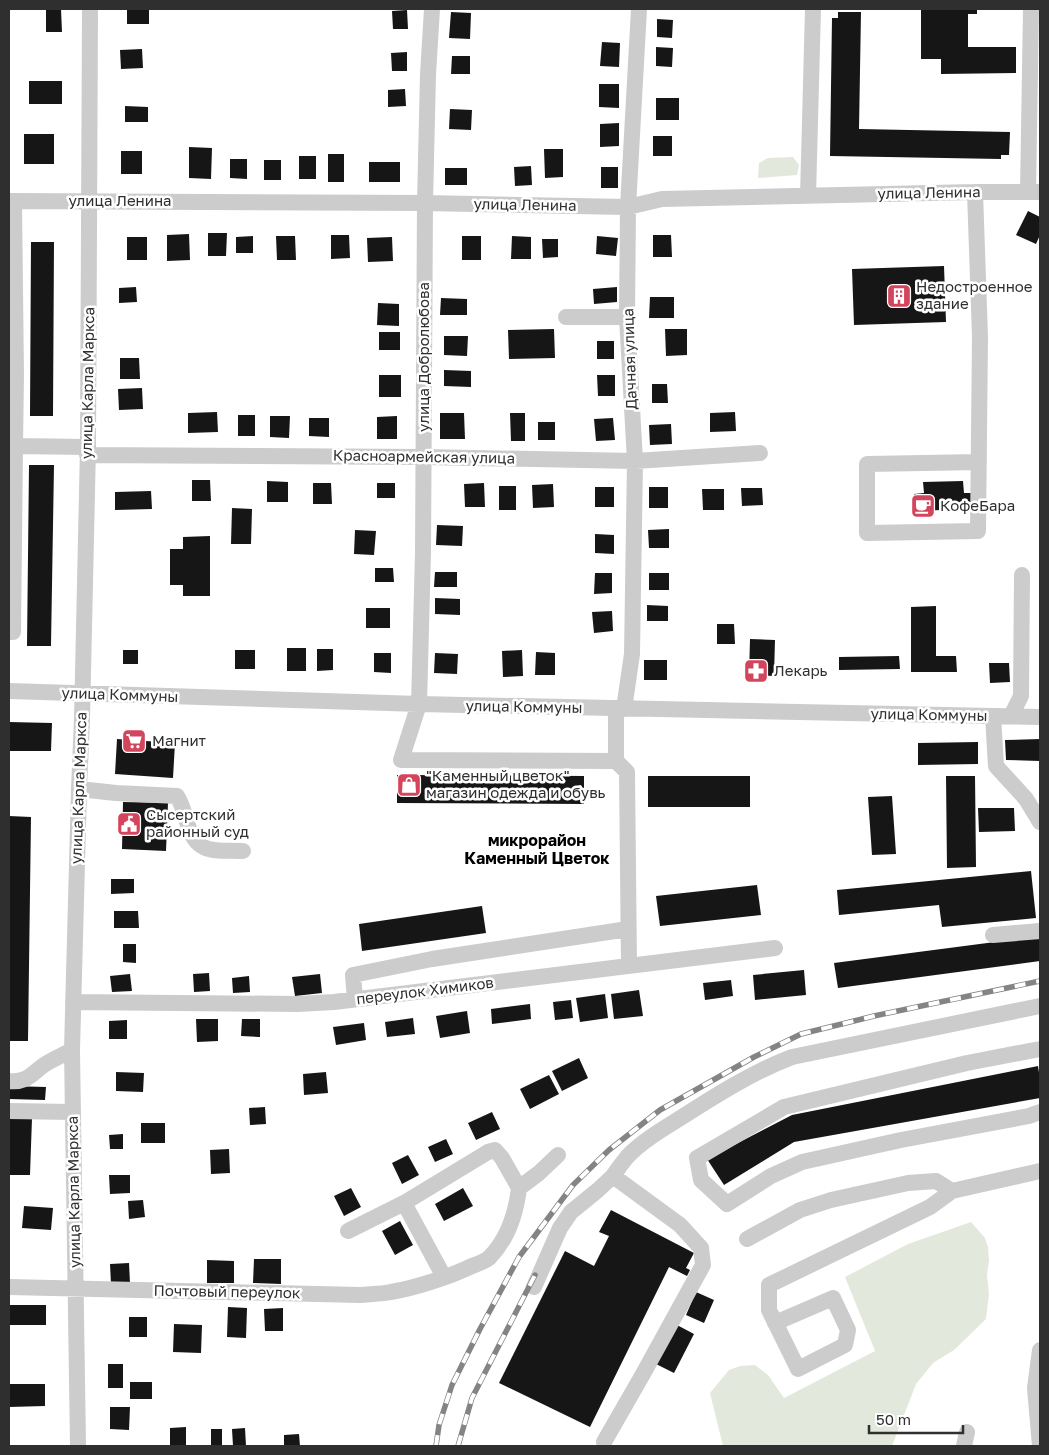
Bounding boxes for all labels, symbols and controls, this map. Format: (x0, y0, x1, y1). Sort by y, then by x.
street label: улица Ленина (877, 182, 981, 202)
street label: улица Ленина (68, 191, 172, 209)
street label: улица Ленина (473, 194, 577, 214)
place label: Недостроенное здание (916, 277, 1033, 312)
street label: улица Добролюбова (414, 282, 432, 432)
building icon: Недостроенное здание (886, 283, 912, 309)
street label: улица Карла Маркса (77, 307, 97, 459)
street label: Дачная улица (618, 308, 640, 410)
street label: Красноармейская улица (333, 445, 515, 467)
cafe icon: КофеБара (910, 493, 936, 519)
place label: КофеБара (940, 496, 1015, 514)
pharmacy icon: Лекарь (743, 658, 769, 684)
place label: Лекарь (774, 661, 828, 679)
street label: улица Коммуны (61, 683, 179, 705)
street label: улица Коммуны (465, 696, 583, 716)
street label: улица Коммуны (870, 704, 988, 724)
street label: улица Карла Маркса (66, 712, 90, 864)
supermarket icon: Магнит (121, 728, 147, 754)
place label: Магнит (152, 731, 207, 749)
place label: "Каменный цветок" магазин одежда и обувь (426, 766, 606, 801)
shop icon: "Каменный цветок" магазин одежда и обувь (396, 772, 422, 798)
place label: Сысертский районный суд (146, 805, 249, 840)
public building icon: Сысертский районный суд (116, 811, 142, 837)
district label: микрорайон Каменный Цветок (464, 830, 610, 868)
street label: переулок Химиков (355, 973, 495, 1007)
street label: улица Карла Маркса (63, 1116, 83, 1268)
street label: Почтовый переулок (153, 1281, 301, 1301)
scale bar (869, 1402, 963, 1434)
text: 50 m (876, 1410, 911, 1428)

